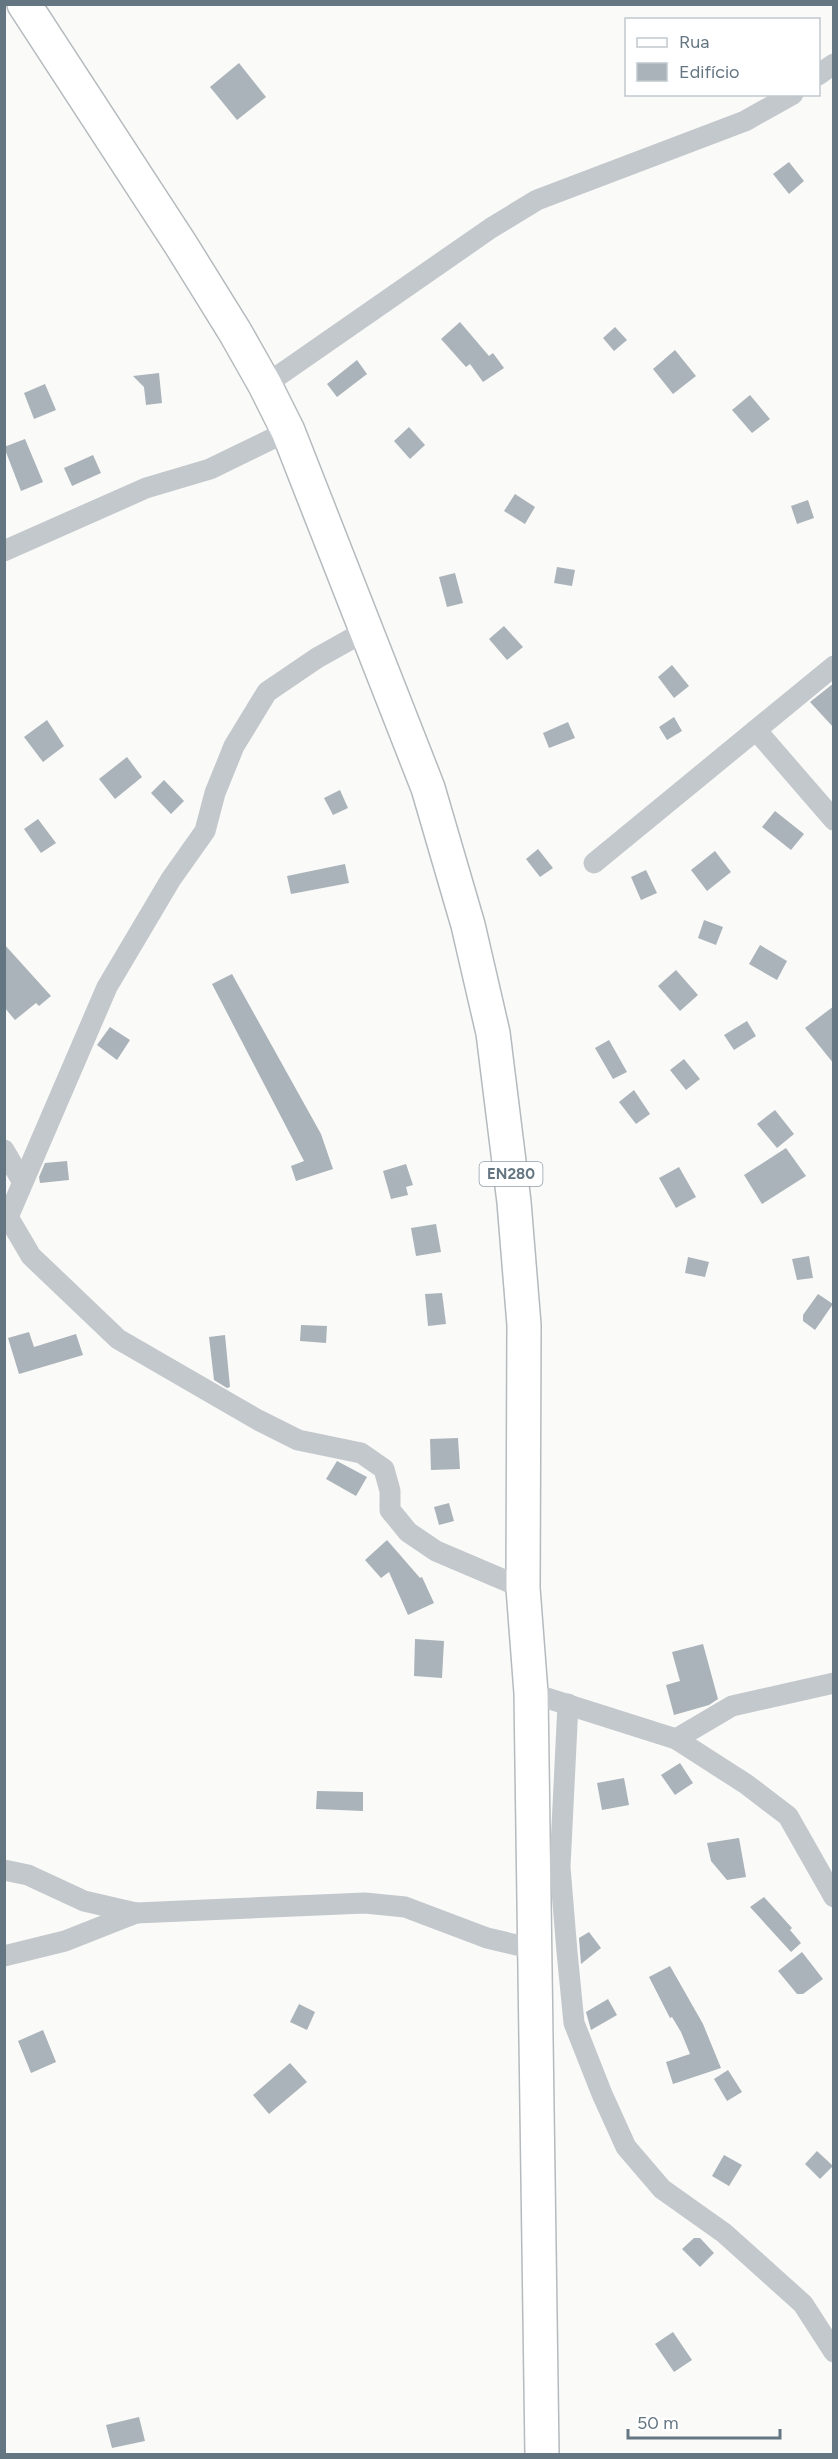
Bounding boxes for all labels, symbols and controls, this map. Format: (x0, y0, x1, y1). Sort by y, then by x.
legend (625, 18, 820, 96)
text: Rua (679, 31, 710, 53)
text: Edifício (679, 61, 740, 83)
road number: EN280 (480, 1162, 542, 1186)
scale bar (628, 2402, 780, 2440)
text: 50 m (637, 2412, 679, 2434)

